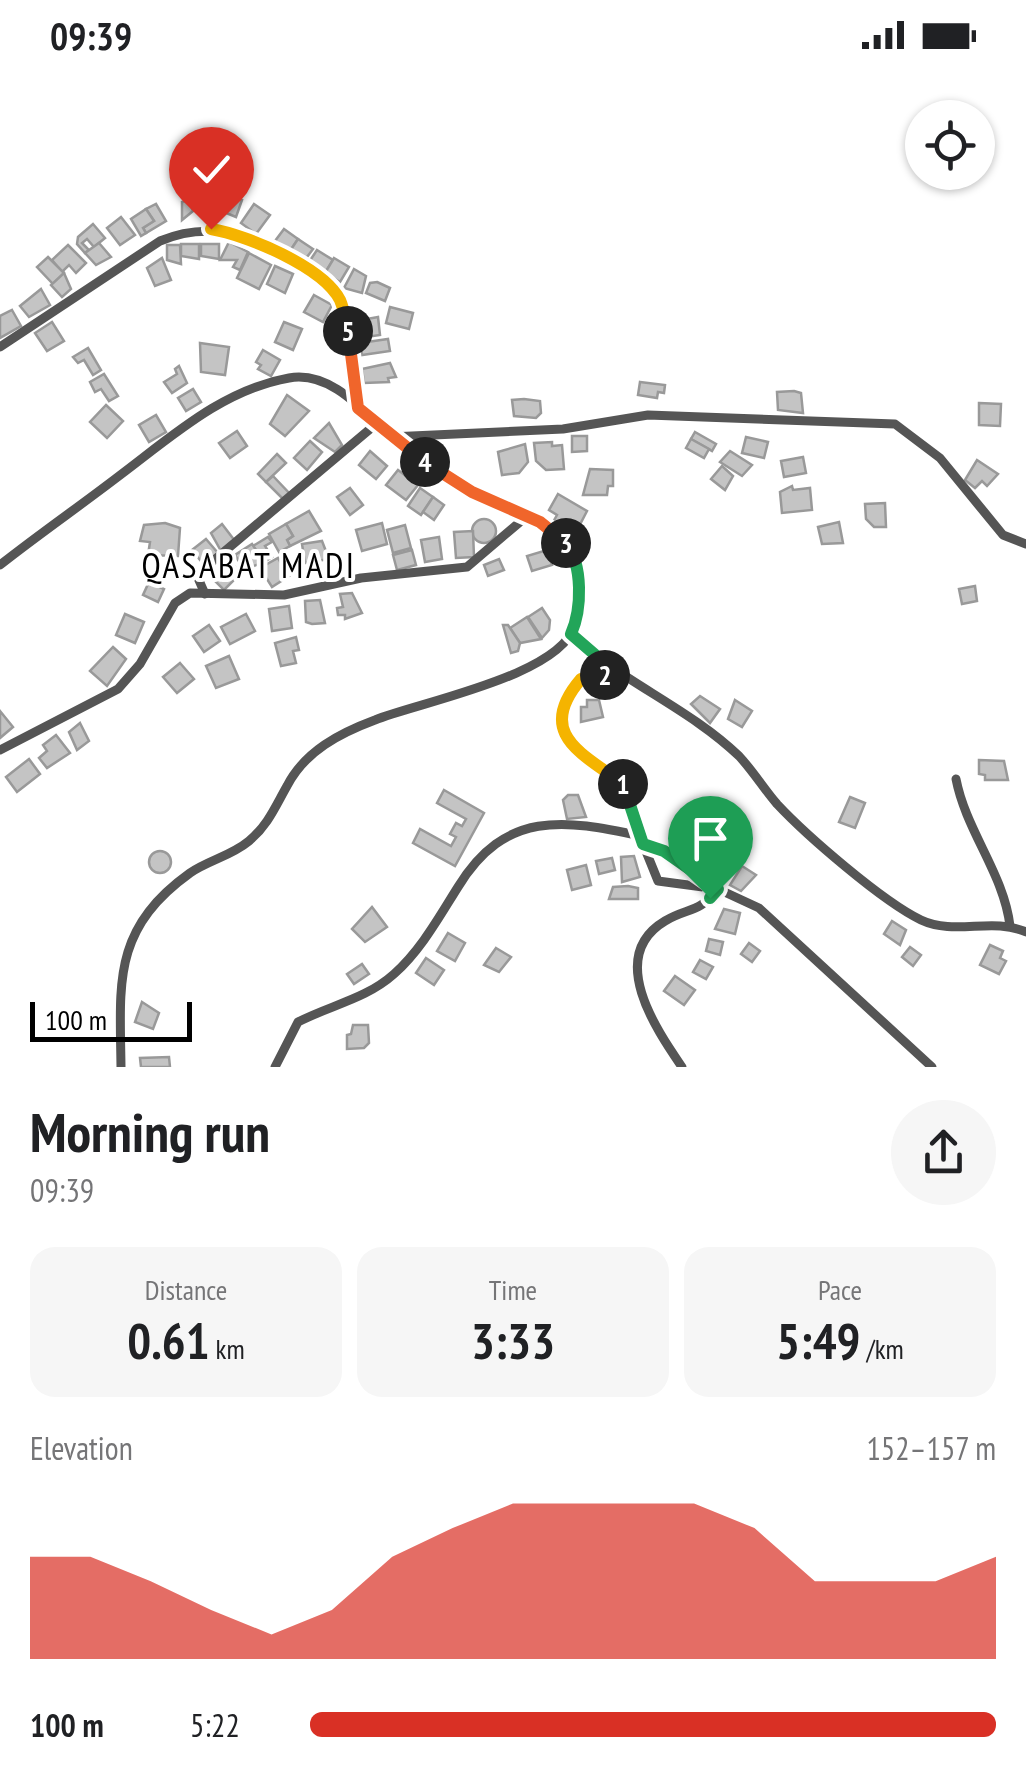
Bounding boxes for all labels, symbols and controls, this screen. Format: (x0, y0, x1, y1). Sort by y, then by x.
text: 09:39 (50, 11, 132, 60)
map controls (905, 100, 995, 190)
button: locate (905, 100, 995, 190)
pin (169, 127, 254, 230)
icon: check (184, 142, 239, 197)
pin: 5 (323, 306, 373, 356)
text: 5 (341, 312, 355, 349)
pin: 4 (400, 437, 450, 487)
text: 4 (418, 443, 432, 480)
pin: 3 (541, 518, 591, 568)
text: 3 (559, 524, 573, 561)
district label: QASABAT MADI (141, 542, 357, 588)
pin: 2 (580, 650, 630, 700)
text: 2 (598, 656, 612, 693)
pin: 1 (598, 759, 648, 809)
text: 1 (616, 765, 630, 802)
pin (668, 796, 753, 899)
icon: arrive (683, 811, 738, 866)
scale bar (30, 997, 192, 1041)
text: 100 m (45, 1001, 107, 1038)
text: Morning run (30, 1096, 270, 1167)
button: share (891, 1100, 996, 1205)
text: 09:39 (30, 1169, 94, 1211)
text: Distance (145, 1271, 227, 1308)
text: Time (489, 1271, 537, 1308)
text: Pace (818, 1271, 862, 1308)
text: 0.61 (127, 1308, 210, 1373)
text: 3:33 (471, 1308, 555, 1373)
text: 5:49 (776, 1308, 860, 1373)
text: km (210, 1330, 245, 1367)
text: /km (860, 1330, 904, 1367)
text: Elevation (30, 1427, 133, 1469)
text: 152–157 m (866, 1427, 996, 1469)
text: 100 m (30, 1704, 104, 1746)
text: 5:22 (190, 1704, 240, 1746)

